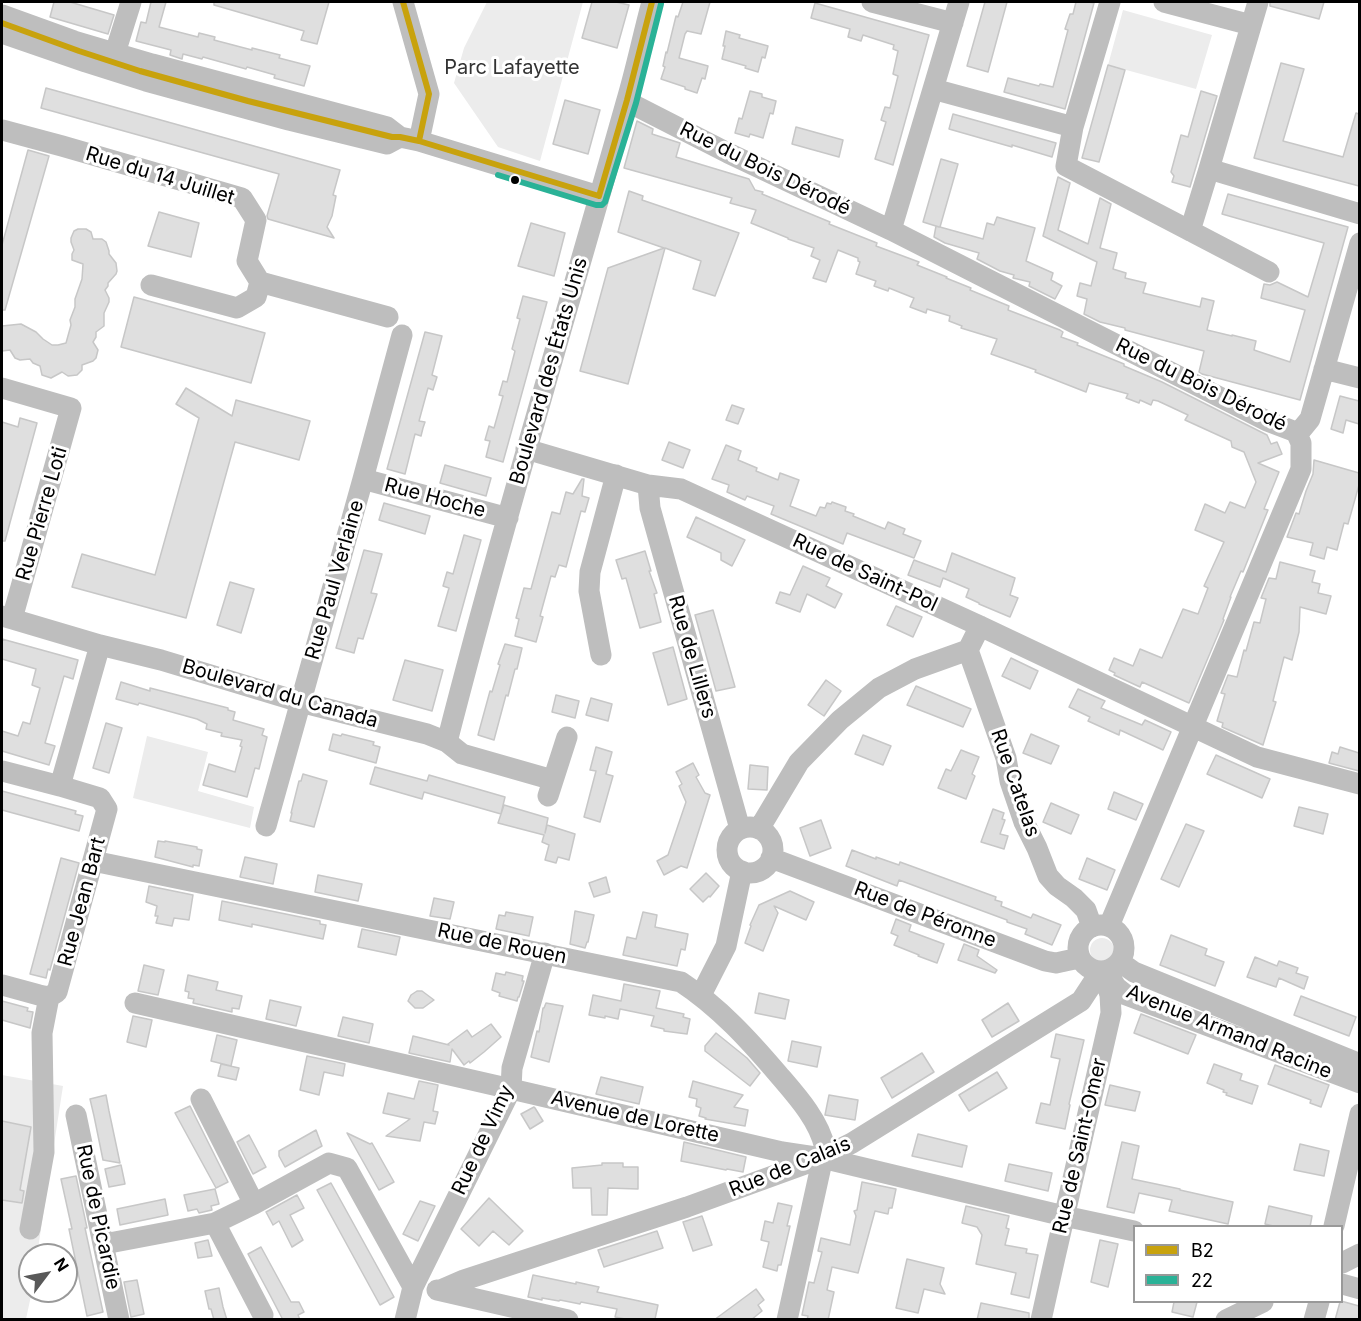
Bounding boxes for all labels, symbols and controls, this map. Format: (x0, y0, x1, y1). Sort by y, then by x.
park label: Parc Lafayette (444, 56, 580, 80)
street label: Rue du Bois Dérodé (676, 117, 854, 221)
street label: Rue du 14 Juillet (83, 142, 237, 210)
unlabelled marker (509, 174, 521, 186)
street label: Boulevard des États Unis (505, 255, 593, 487)
street label: Rue du Bois Dérodé (1112, 333, 1290, 437)
street label: Rue Pierre Loti (11, 444, 73, 584)
street label: Rue Hoche (382, 473, 488, 523)
street label: Rue Paul Verlaine (301, 497, 369, 663)
street label: Rue de Saint-Pol (789, 529, 941, 617)
street label: Rue de Lillers (663, 593, 721, 721)
street label: Boulevard du Canada (179, 655, 381, 733)
street label: Rue Catelas (985, 726, 1045, 840)
street label: Rue Jean Bart (53, 835, 111, 969)
street label: Rue de Péronne (851, 877, 999, 953)
street label: Rue de Rouen (435, 919, 569, 969)
street label: Avenue Armand Racine (1123, 980, 1335, 1084)
street label: Rue de Saint-Omer (1048, 1056, 1112, 1236)
street label: Rue de Vimy (447, 1081, 519, 1199)
street label: Avenue de Lorette (549, 1086, 721, 1148)
street label: Rue de Calais (726, 1132, 854, 1202)
street label: Rue de Picardie (71, 1142, 125, 1292)
legend (1133, 1225, 1343, 1303)
text: B2 (1191, 1240, 1214, 1261)
north arrow (18, 1243, 78, 1303)
text: N (50, 1254, 73, 1275)
text: 22 (1191, 1270, 1213, 1291)

